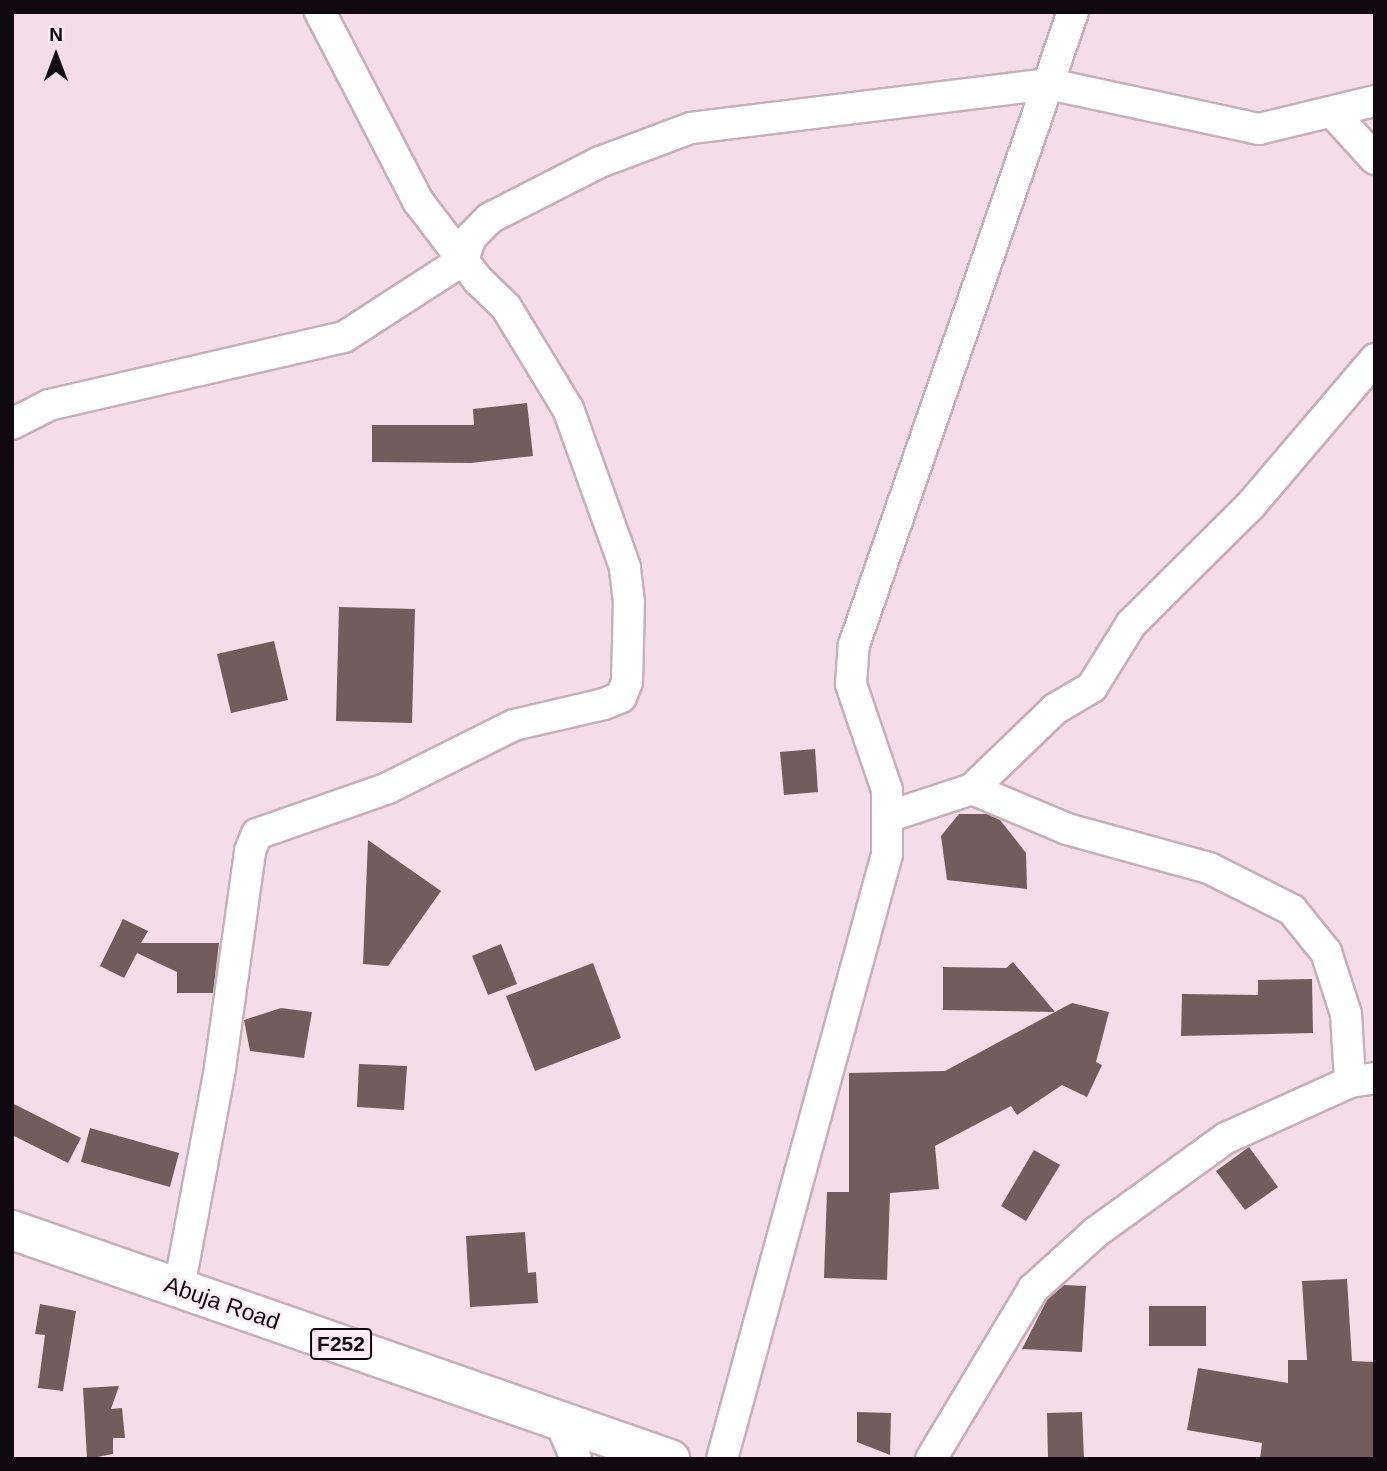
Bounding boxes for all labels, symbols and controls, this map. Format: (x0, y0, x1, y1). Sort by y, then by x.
north arrow (21, 21, 91, 91)
text: N (49, 24, 63, 45)
street label: Abuja Road (161, 1270, 283, 1336)
road number: F252 (310, 1326, 372, 1362)

